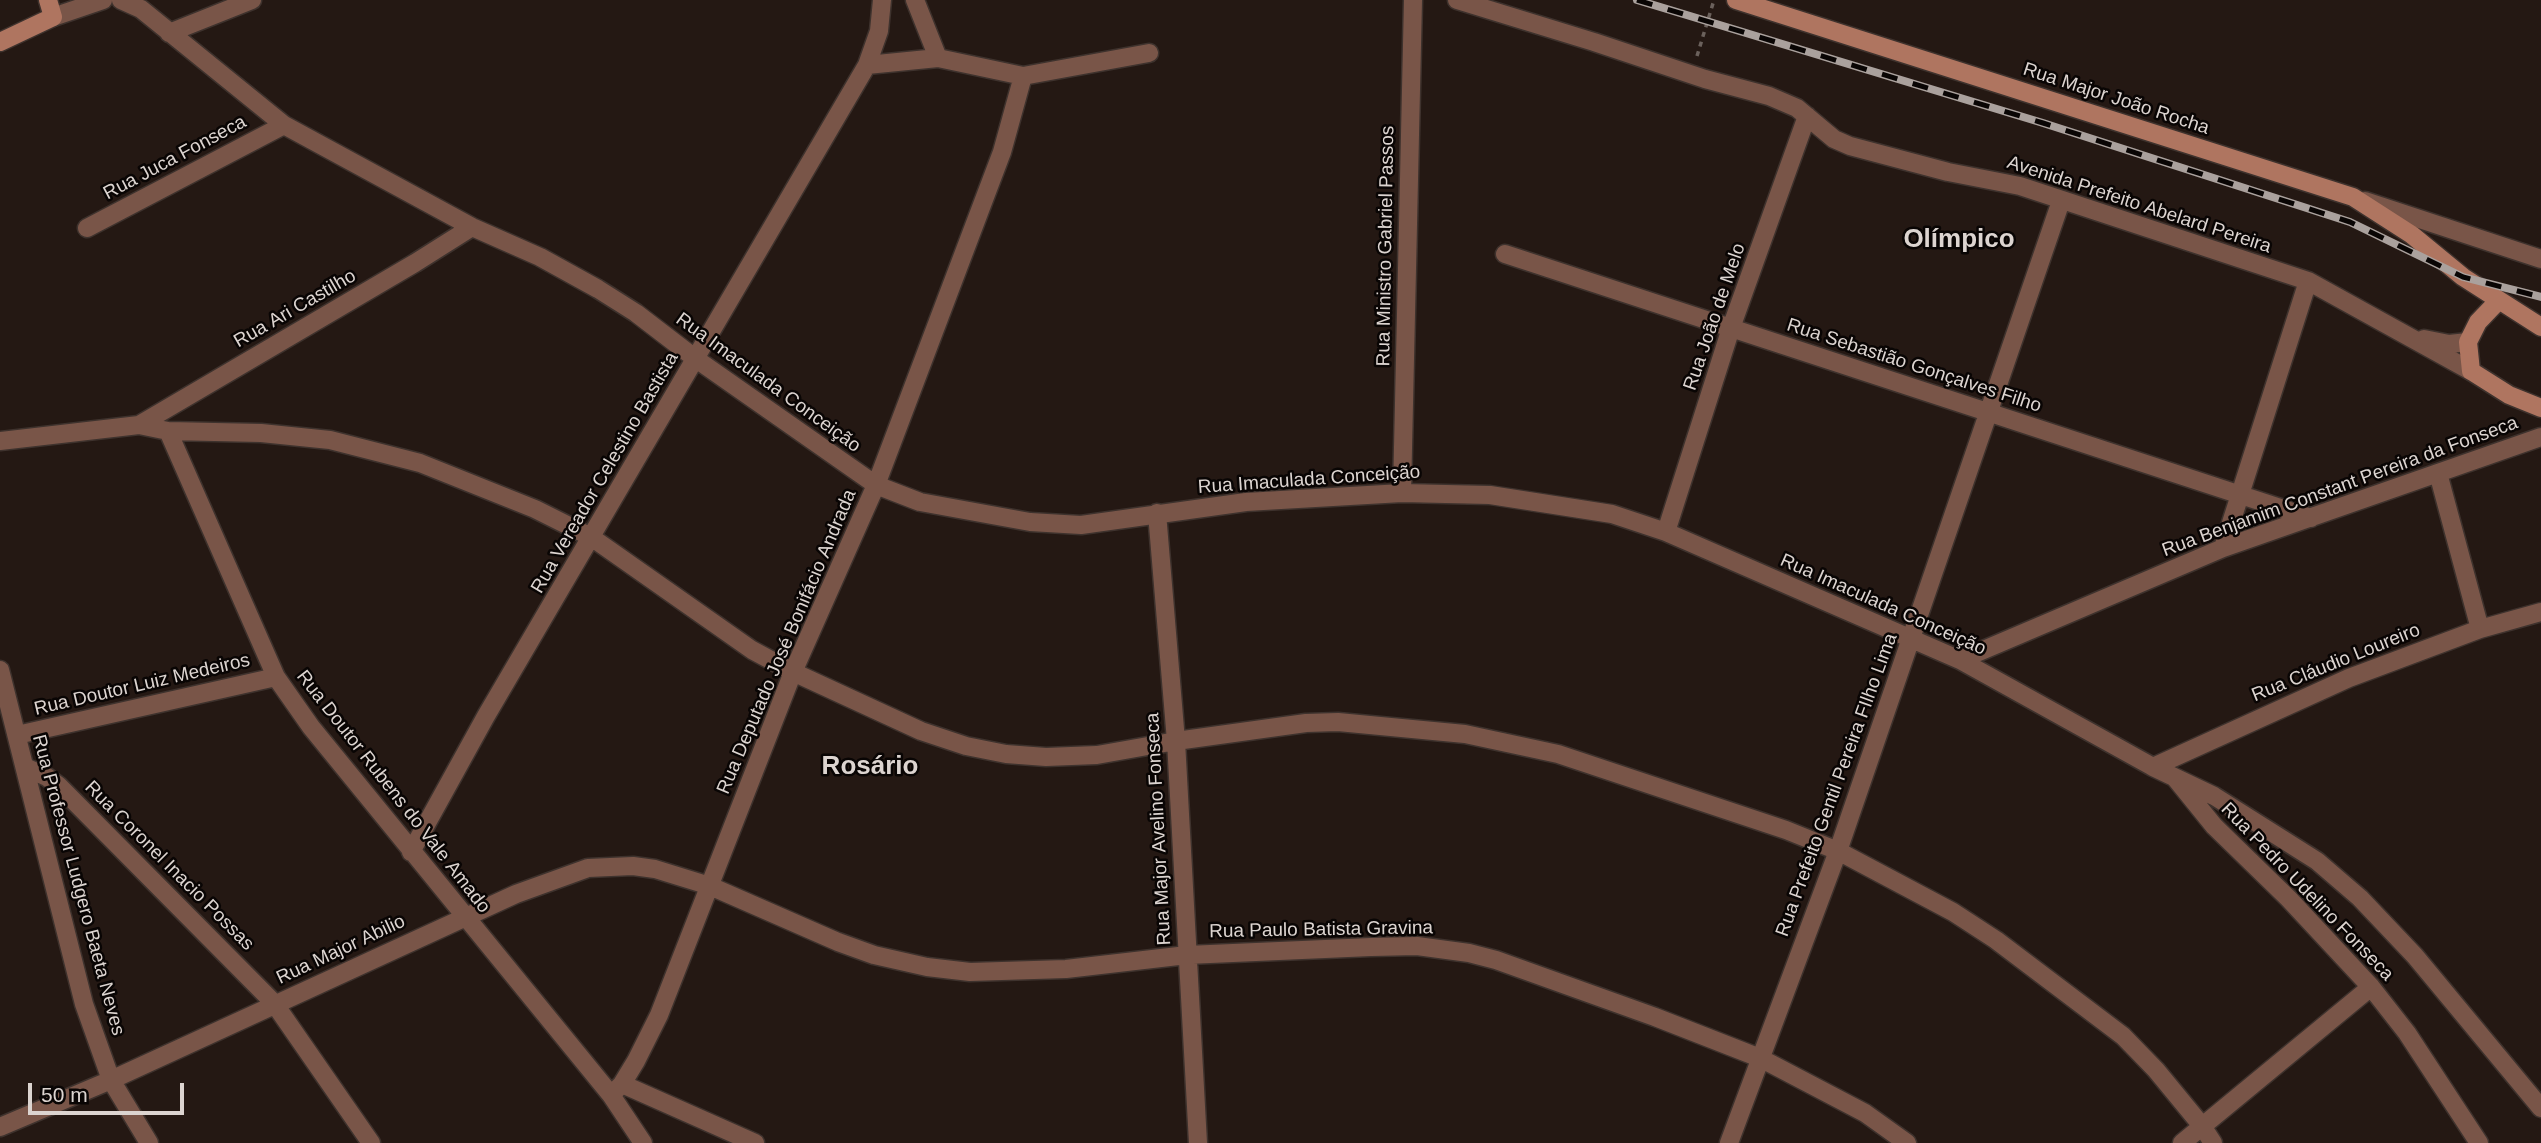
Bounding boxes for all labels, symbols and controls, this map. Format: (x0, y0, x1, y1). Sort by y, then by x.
street label: Rua Major João Rocha (2020, 58, 2212, 140)
street label: Rua Juca Fonseca (100, 111, 250, 205)
street label: Rua Ministro Gabriel Passos (1373, 125, 1399, 367)
street label: Avenida Prefeito Abelard Pereira (2004, 151, 2274, 259)
district label: Olímpico (1903, 224, 2015, 256)
street label: Rua João de Melo (1679, 240, 1751, 394)
street label: Rua Ari Castilho (230, 265, 360, 353)
street label: Rua Imaculada Conceição (671, 308, 865, 458)
street label: Rua Sebastião Gonçalves Filho (1784, 314, 2044, 418)
street label: Rua Vereador Celestino Bastista (526, 348, 684, 598)
street label: Rua Benjamim Constant Pereira da Fonseca (2159, 412, 2521, 562)
street label: Rua Imaculada Conceição (1197, 461, 1421, 499)
street label: Rua Deputado José Bonifácio Andrada (712, 486, 862, 798)
street label: Rua Imaculada Conceição (1777, 549, 1989, 661)
street label: Rua Cláudio Loureiro (2248, 619, 2424, 707)
street label: Rua Prefeito Gentil Pereira FIlho Lima (1771, 630, 1903, 940)
street label: Rua Doutor Luiz Medeiros (32, 649, 252, 721)
street label: Rua Doutor Rubens do Vale Amado (291, 666, 495, 918)
street label: Rua Major Avelino Fonseca (1142, 712, 1176, 946)
street label: Rua Professor Ludgero Baeta Neves (27, 732, 129, 1038)
district label: Rosário (822, 751, 918, 783)
street label: Rua Coronel Inacio Possas (80, 777, 258, 955)
street label: Rua Pedro Udelino Fonseca (2216, 798, 2398, 986)
street label: Rua Major Abilio (273, 910, 409, 990)
street label: Rua Paulo Batista Gravina (1209, 917, 1433, 943)
scale bar (32, 1070, 187, 1114)
text: 50 m (41, 1083, 88, 1106)

